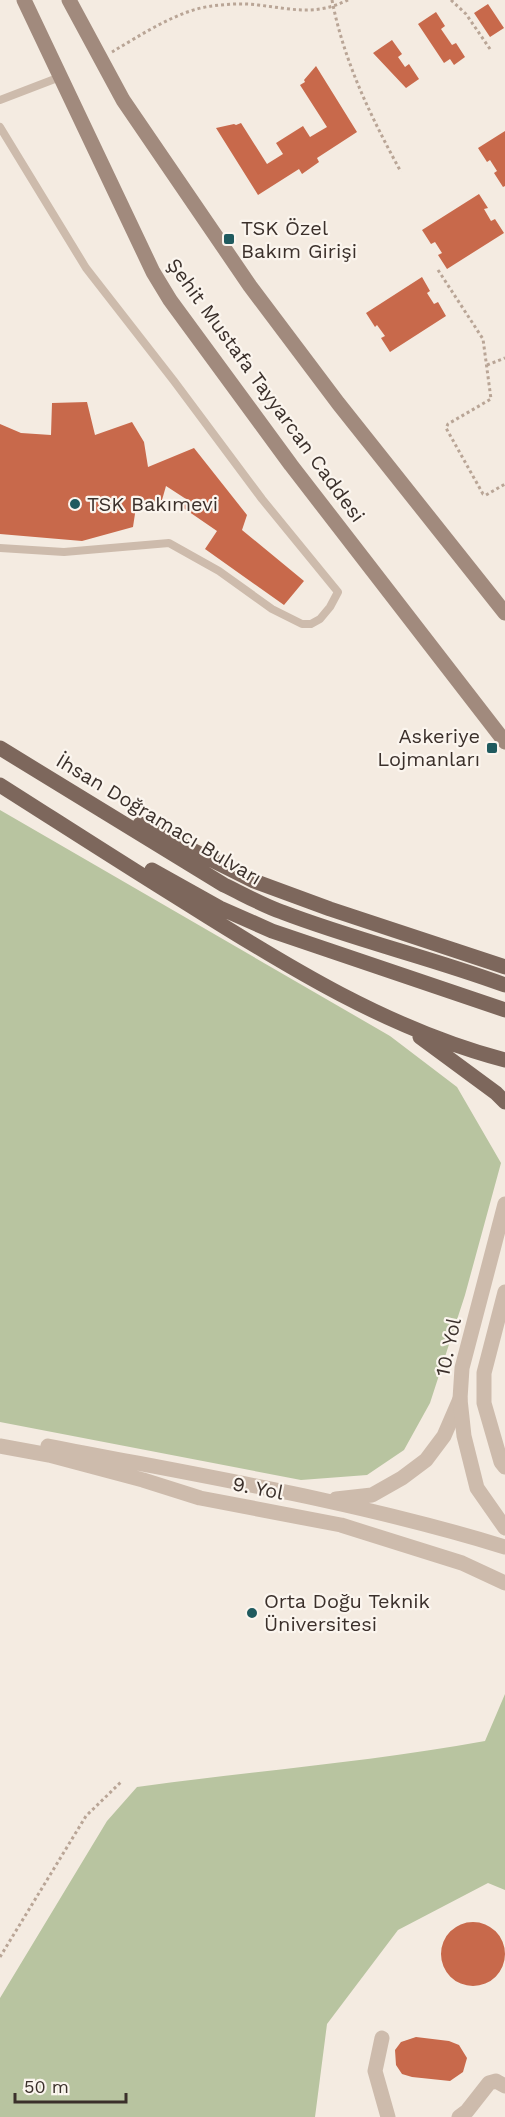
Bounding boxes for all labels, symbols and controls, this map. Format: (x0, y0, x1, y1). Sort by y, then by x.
place label: TSK Özel Bakım Girişi (241, 216, 357, 263)
marker: TSK Özel Bakım Girişi (222, 232, 236, 246)
street label: Şehit Mustafa Tayyarcan Caddesi (162, 253, 370, 527)
place label: TSK Bakımevi (87, 492, 218, 516)
marker: TSK Bakımevi (68, 497, 82, 511)
place label: Askeriye Lojmanları (377, 724, 480, 771)
marker: Askeriye Lojmanları (485, 741, 499, 755)
street label: İhsan Doğramacı Bulvarı (52, 748, 266, 890)
street label: 10. Yol (430, 1316, 466, 1378)
street label: 9. Yol (230, 1471, 286, 1505)
place label: Orta Doğu Teknik Üniversitesi (264, 1589, 430, 1636)
marker: Orta Doğu Teknik Üniversitesi (245, 1606, 259, 1620)
scale bar (15, 2066, 126, 2104)
text: 50 m (24, 2076, 69, 2097)

